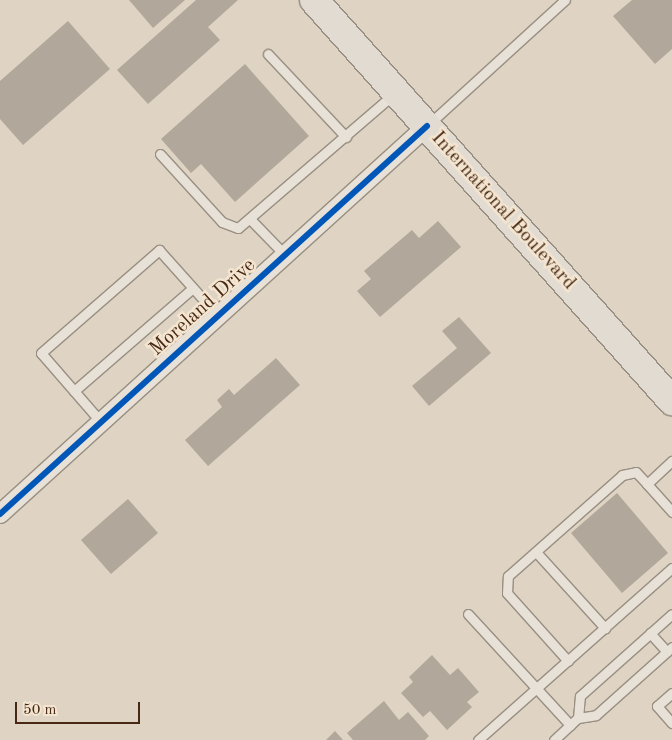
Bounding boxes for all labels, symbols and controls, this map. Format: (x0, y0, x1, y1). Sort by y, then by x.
street label: International Boulevard (425, 127, 581, 295)
street label: Moreland Drive (145, 254, 261, 362)
scale bar (18, 692, 142, 724)
text: 50 m (23, 703, 57, 718)

